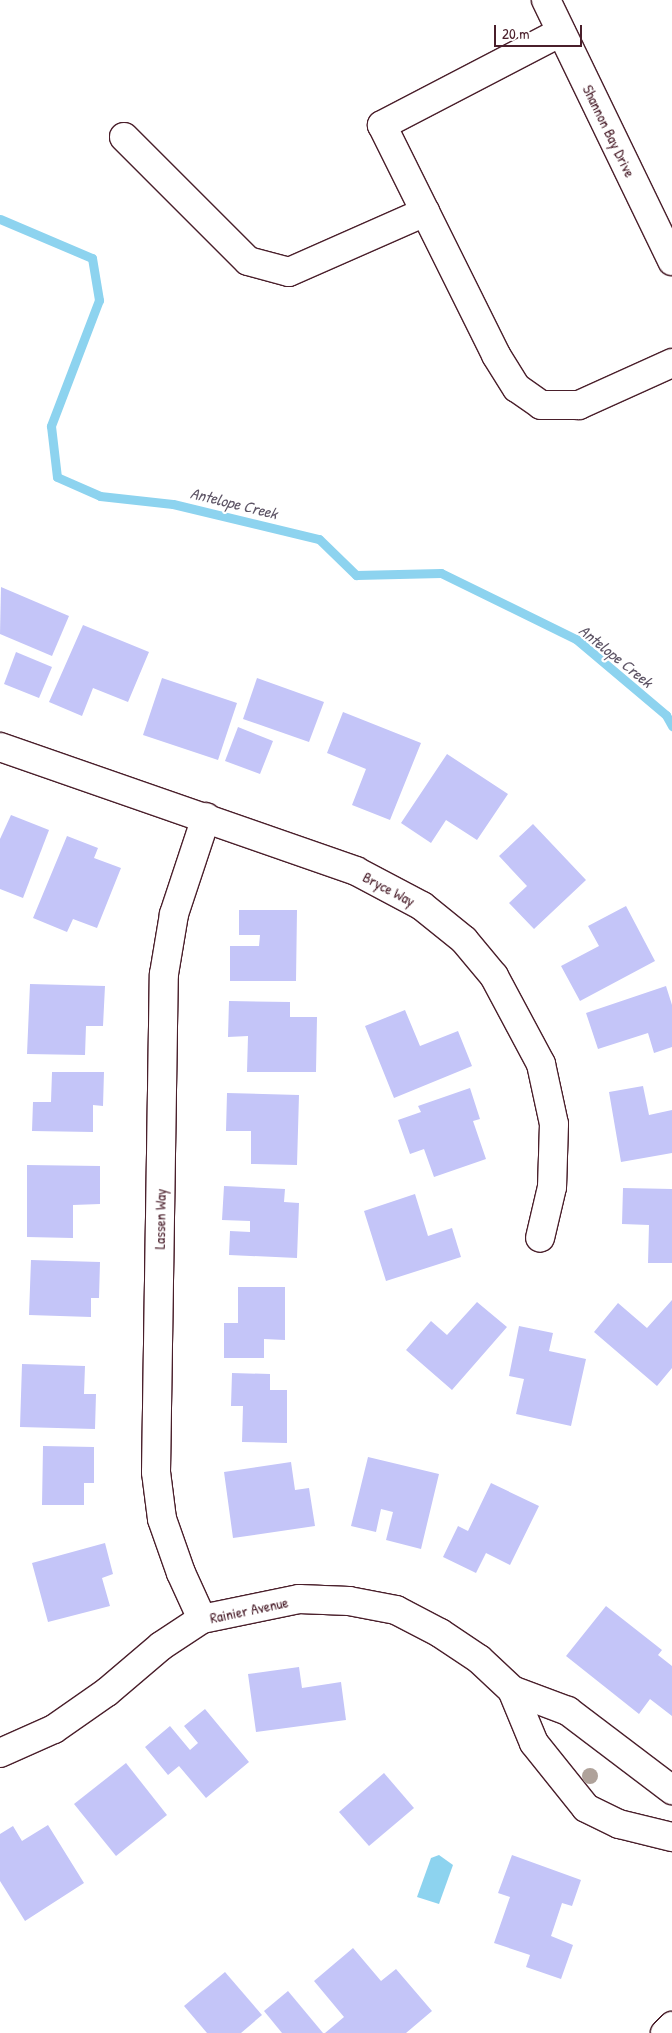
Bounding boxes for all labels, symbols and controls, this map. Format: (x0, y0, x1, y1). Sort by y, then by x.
scale bar (497, 15, 584, 47)
text: 20 m (502, 23, 529, 44)
street label: Shannon Bay Drive (579, 82, 639, 180)
water label: Antelope Creek (189, 483, 279, 523)
water label: Antelope Creek (575, 621, 657, 691)
street label: Bryce Way (360, 868, 418, 910)
street label: Lassen Way (150, 1189, 170, 1249)
street label: Rainier Avenue (208, 1593, 290, 1627)

